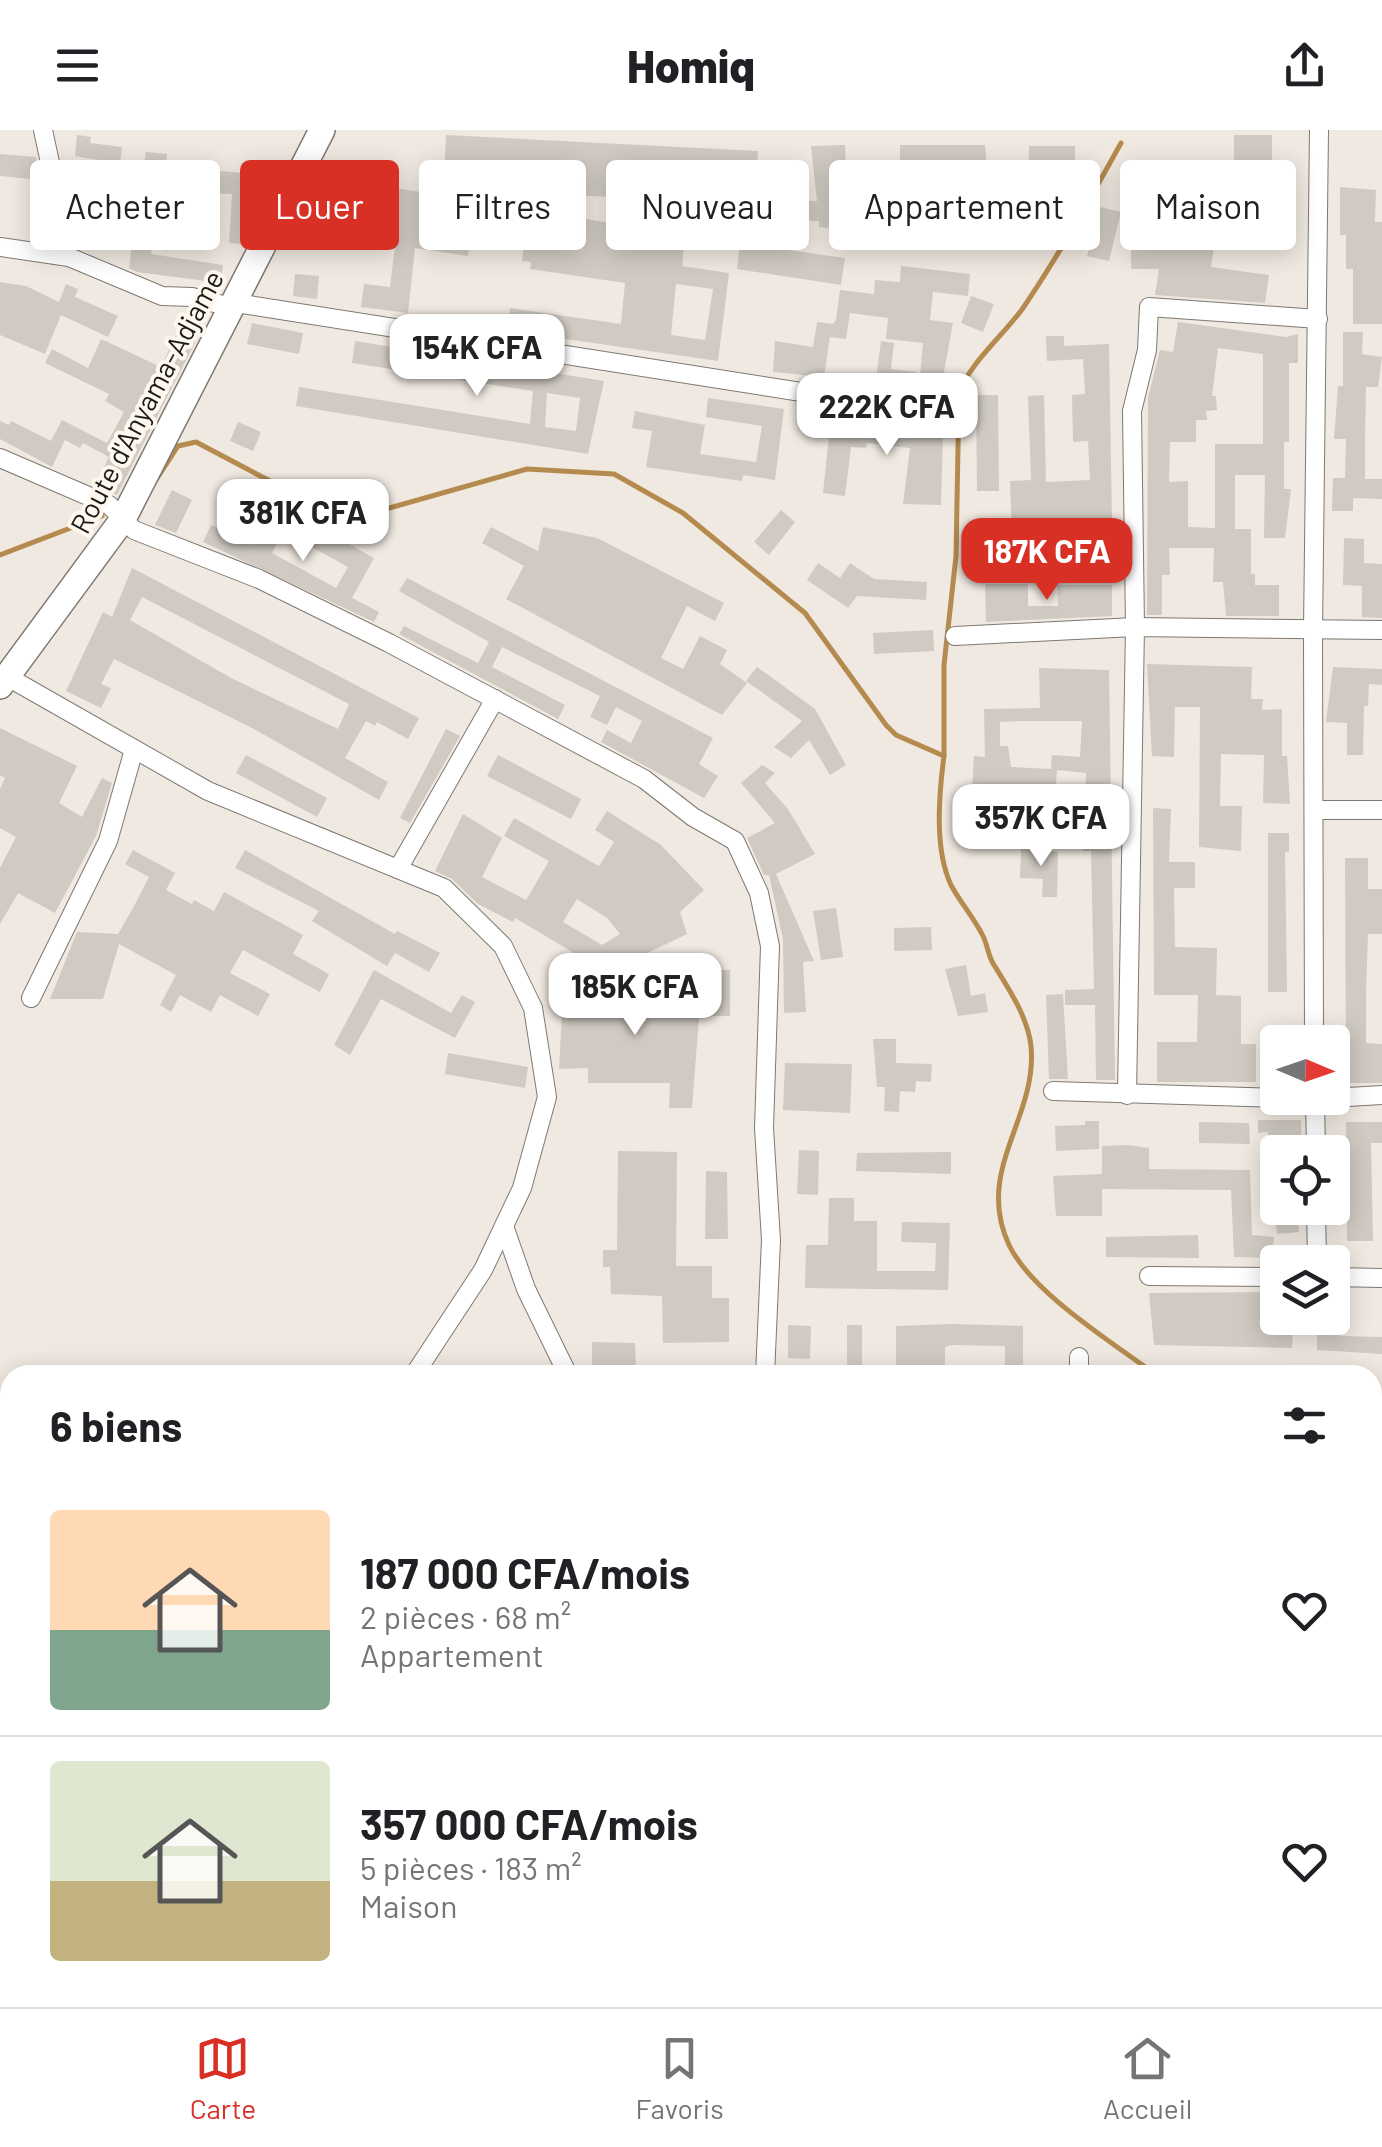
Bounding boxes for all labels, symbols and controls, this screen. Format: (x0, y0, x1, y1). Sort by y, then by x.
icon: menu (50, 38, 105, 93)
text: Homiq (627, 38, 755, 92)
icon: share (1277, 38, 1332, 93)
chip: Acheter (30, 160, 220, 250)
chip: Louer (240, 160, 399, 250)
chip: Filtres (419, 160, 586, 250)
chip: Nouveau (606, 160, 809, 250)
chip: Appartement (829, 160, 1100, 250)
chip: Maison (1120, 160, 1296, 250)
street label: Route d'Anyama-Adjame (62, 264, 230, 539)
pin: 154K CFA (374, 314, 580, 399)
text: 154K CFA (412, 327, 542, 365)
pin: 222K CFA (784, 373, 990, 458)
text: 222K CFA (819, 386, 955, 424)
pin: 381K CFA (200, 479, 406, 564)
text: 381K CFA (239, 492, 367, 530)
pin: 187K CFA (944, 518, 1150, 603)
text: 187K CFA (983, 531, 1111, 569)
pin: 357K CFA (938, 784, 1144, 869)
text: 357K CFA (974, 797, 1108, 835)
pin: 185K CFA (532, 953, 738, 1038)
text: 185K CFA (571, 966, 699, 1004)
north arrow (1260, 1025, 1350, 1115)
map controls (1260, 1025, 1350, 1335)
button: locate (1260, 1135, 1350, 1225)
button: layers (1260, 1245, 1350, 1335)
icon: filters (1277, 1398, 1332, 1453)
text: 6 biens (50, 1400, 182, 1450)
text: 187 000 CFA/mois (360, 1547, 690, 1597)
icon: home (130, 1550, 250, 1670)
icon: heart (1277, 1583, 1332, 1638)
text: 2 pièces · 68 m² (360, 1597, 571, 1635)
text: Appartement (360, 1635, 544, 1673)
text: 357 000 CFA/mois (360, 1798, 698, 1848)
icon: home (130, 1801, 250, 1921)
icon: heart (1277, 1834, 1332, 1889)
text: 5 pièces · 183 m² (360, 1848, 582, 1886)
text: Maison (360, 1886, 457, 1924)
tab: Carte (190, 2031, 256, 2125)
tab: Favoris (636, 2031, 724, 2125)
tab: Accueil (1103, 2031, 1192, 2125)

